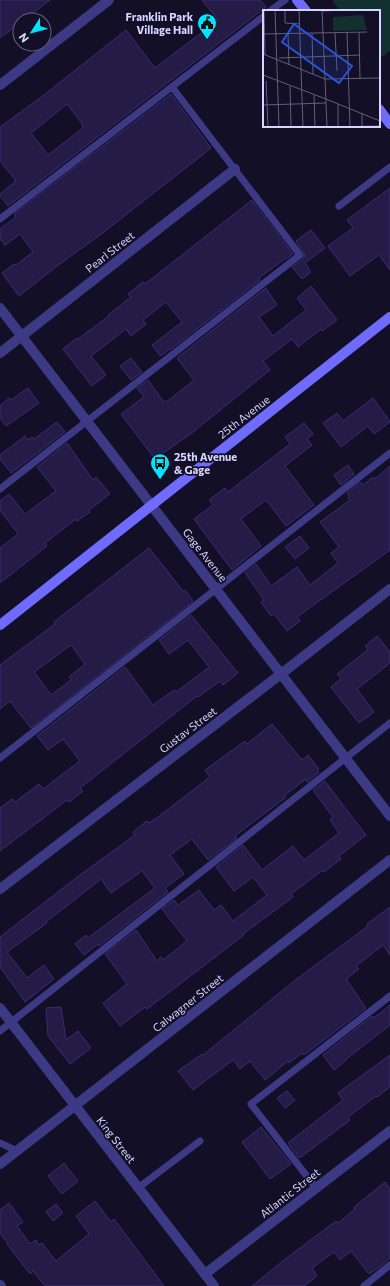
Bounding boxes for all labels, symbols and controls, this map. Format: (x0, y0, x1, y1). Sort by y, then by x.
place label: Franklin Park Village Hall (126, 10, 194, 36)
inset map (263, 10, 380, 127)
north arrow (12, 12, 52, 52)
public building icon: Franklin Park Village Hall (196, 12, 218, 40)
text: N (16, 31, 31, 45)
street label: Pearl Street (83, 228, 137, 275)
street label: 25th Avenue (215, 392, 272, 441)
place label: 25th Avenue & Gage (174, 450, 237, 476)
bus stop icon: 25th Avenue & Gage (149, 452, 171, 480)
street label: Gage Avenue (180, 525, 230, 584)
street label: Gustav Street (157, 704, 219, 755)
street label: Calwagner Street (150, 971, 226, 1034)
street label: King Street (94, 1114, 139, 1166)
street label: Atlantic Street (257, 1165, 323, 1220)

